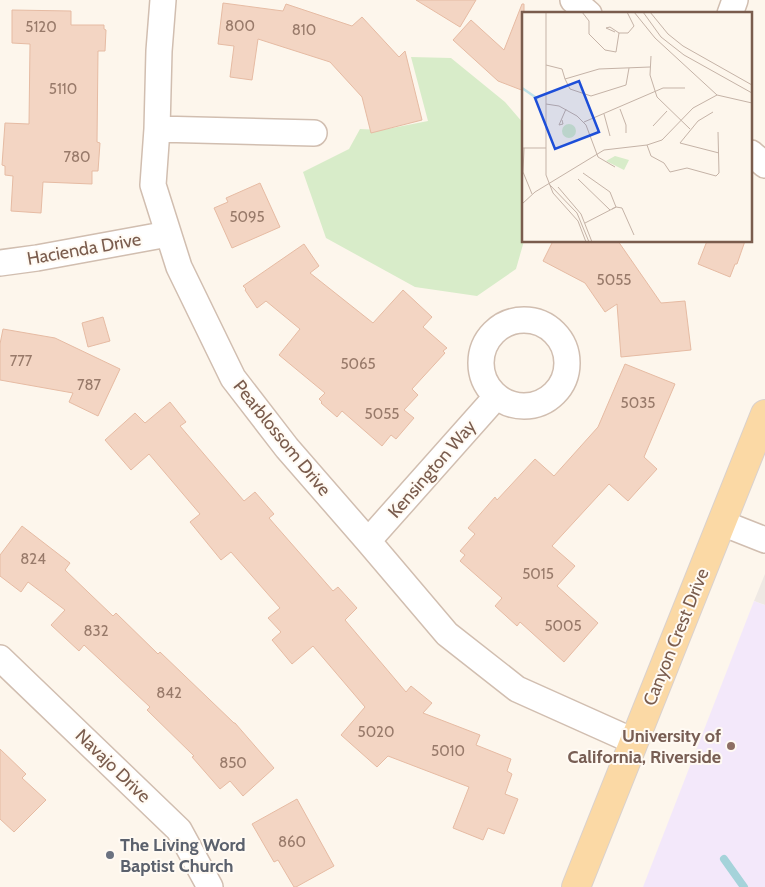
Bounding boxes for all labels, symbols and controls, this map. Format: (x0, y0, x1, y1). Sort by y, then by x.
inset map (522, 12, 752, 242)
house number: 800 (225, 17, 255, 35)
house number: 5120 (25, 18, 57, 36)
house number: 810 (292, 21, 316, 39)
house number: 5110 (49, 80, 77, 98)
house number: 780 (63, 148, 91, 166)
house number: 5095 (229, 208, 265, 226)
street label: Hacienda Drive (25, 228, 143, 270)
house number: 5055 (597, 271, 631, 289)
house number: 777 (10, 352, 33, 370)
house number: 5065 (340, 355, 376, 373)
house number: 787 (77, 376, 102, 394)
street label: Pearblossom Drive (229, 376, 335, 500)
house number: 5035 (621, 394, 655, 412)
house number: 5055 (365, 405, 399, 423)
street label: Kensington Way (383, 415, 481, 523)
house number: 824 (20, 550, 46, 568)
house number: 5015 (522, 565, 554, 583)
street label: Canyon Crest Drive (638, 565, 714, 709)
house number: 5005 (544, 617, 582, 635)
house number: 832 (83, 622, 109, 640)
house number: 842 (156, 684, 182, 702)
house number: 5020 (358, 723, 394, 741)
street label: Navajo Drive (71, 725, 155, 807)
place label: University of California, Riverside (567, 725, 721, 768)
marker: University of California, Riverside (725, 740, 737, 752)
house number: 5010 (431, 742, 465, 760)
house number: 850 (219, 754, 247, 772)
house number: 860 (278, 833, 306, 851)
place label: The Living Word Baptist Church (120, 834, 246, 877)
marker: The Living Word Baptist Church (104, 849, 116, 861)

